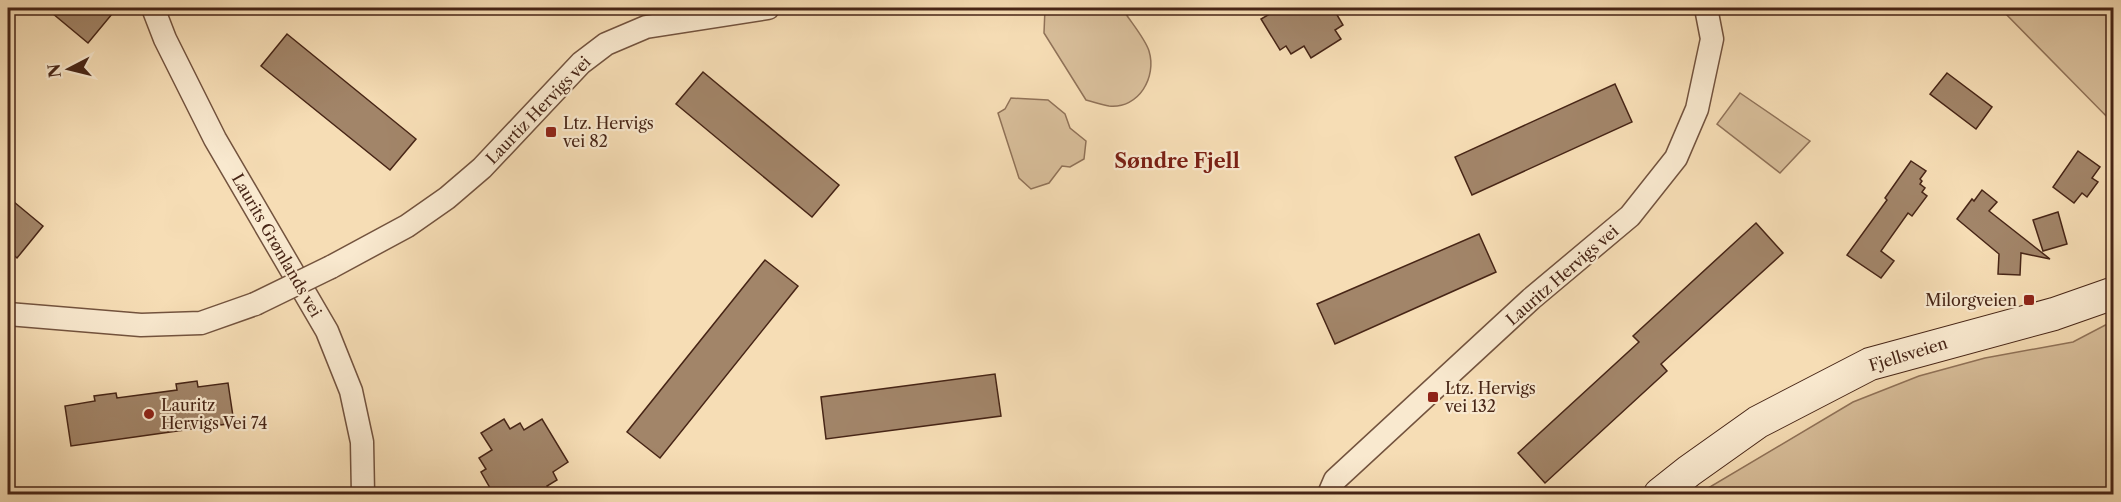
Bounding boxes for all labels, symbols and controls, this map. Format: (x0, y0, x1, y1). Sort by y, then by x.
north arrow (39, 39, 99, 99)
street label: Laurtiz Hervigs vei (481, 52, 595, 168)
text: N (43, 63, 65, 79)
place label: Ltz. Hervigs vei 82 (562, 113, 654, 151)
marker: Ltz. Hervigs vei 82 (544, 125, 558, 139)
district label: Søndre Fjell (1114, 149, 1240, 173)
street label: Laurits Grønlands vei (228, 170, 326, 320)
street label: Lauritz Hervigs vei (1502, 221, 1622, 329)
place label: Milorgveien (1925, 290, 2017, 310)
marker: Milorgveien (2022, 293, 2036, 307)
street label: Fjellsveien (1866, 333, 1950, 375)
place label: Ltz. Hervigs vei 132 (1444, 378, 1536, 416)
marker: Ltz. Hervigs vei 132 (1426, 390, 1440, 404)
place label: Lauritz Hervigs Vei 74 (161, 395, 268, 433)
marker: Lauritz Hervigs Vei 74 (142, 407, 156, 421)

